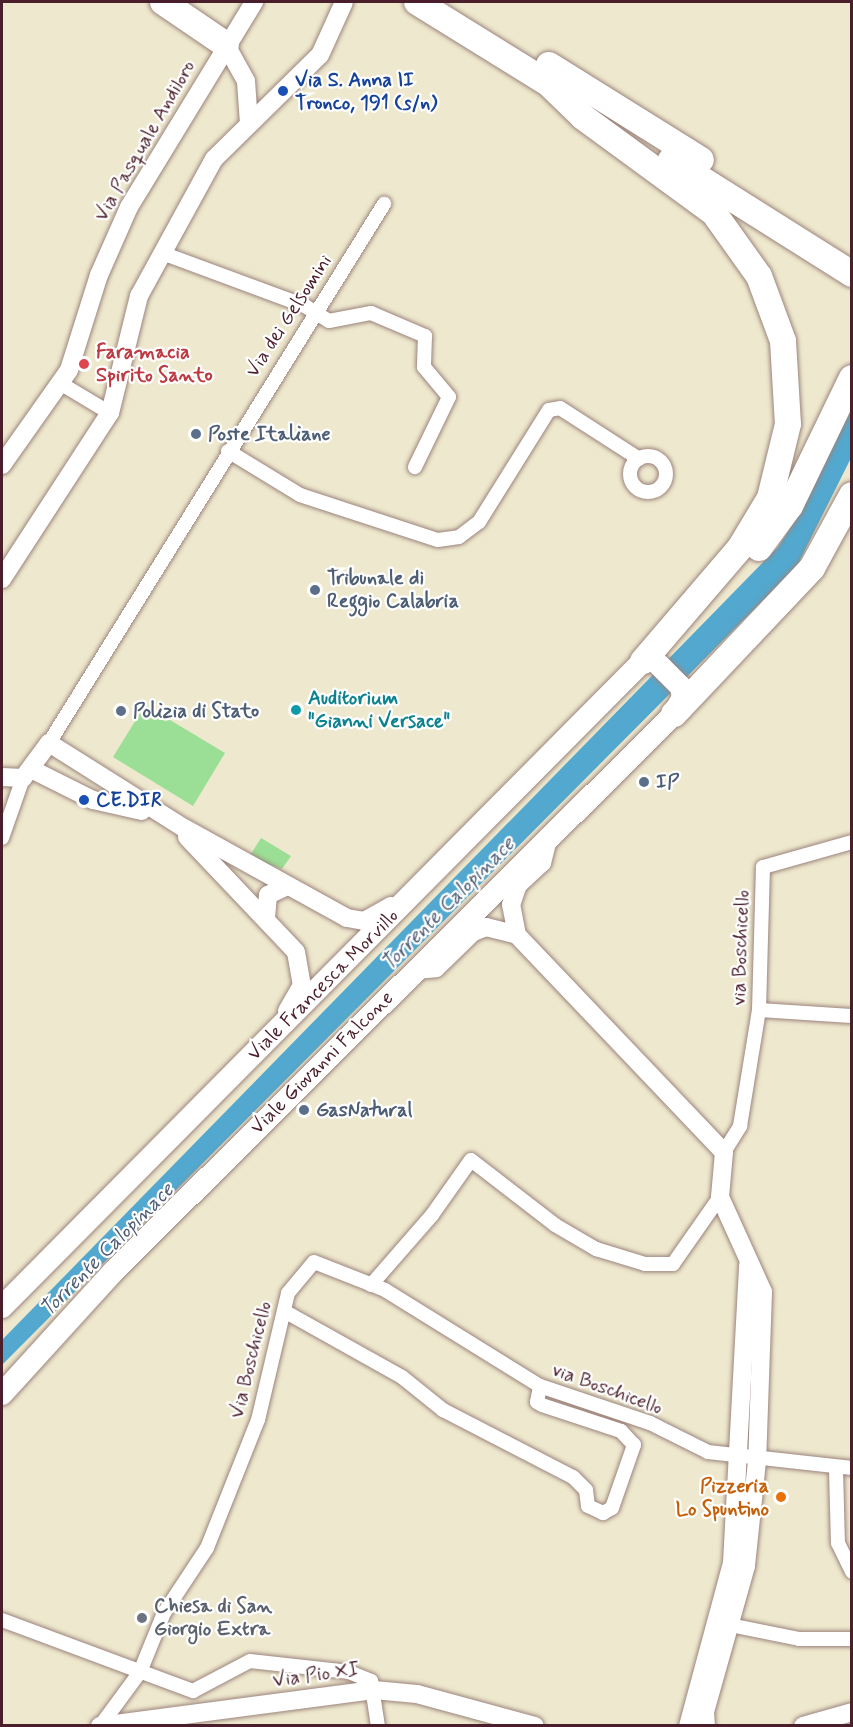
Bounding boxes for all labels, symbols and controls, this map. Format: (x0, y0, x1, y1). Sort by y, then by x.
street label: Via Pasquale Andiloro (90, 57, 200, 225)
place label: Via S. Anna II Tronco, 191 (s/n) (295, 68, 437, 115)
marker: Via S. Anna II Tronco, 191 (s/n) (276, 84, 290, 98)
street label: Via dei Gelsomini (240, 250, 338, 382)
place label: Faramacia Spirito Santo (96, 340, 207, 387)
marker: Faramacia Spirito Santo (77, 357, 91, 371)
place label: Poste Italiane (208, 422, 327, 446)
marker: Poste Italiane (189, 427, 203, 441)
place label: Tribunale di Reggio Calabria (327, 566, 459, 613)
marker: Tribunale di Reggio Calabria (308, 583, 322, 597)
place label: Auditorium "Gianni Versace" (308, 686, 450, 733)
place label: Polizia di Stato (133, 699, 256, 723)
marker: Auditorium "Gianni Versace" (289, 703, 303, 717)
marker: Polizia di Stato (114, 704, 128, 718)
place label: IP (656, 770, 679, 794)
marker: IP (637, 775, 651, 789)
place label: CE.DIR (96, 788, 162, 812)
marker: CE.DIR (77, 793, 91, 807)
water label: Torrente Calopinace (378, 834, 518, 974)
street label: via Boschicello (727, 889, 755, 1007)
street label: Viale Francesca Morvillo (241, 903, 405, 1067)
street label: Viale Giovanni Falcone (249, 990, 395, 1136)
place label: GasNatural (316, 1098, 412, 1122)
marker: GasNatural (297, 1103, 311, 1117)
water label: Torrente Calopinace (37, 1180, 177, 1320)
street label: Via Boschicello (225, 1299, 277, 1421)
street label: via Boschicello (548, 1358, 666, 1420)
place label: Pizzeria Lo Spuntino (666, 1474, 769, 1521)
marker: Pizzeria Lo Spuntino (774, 1490, 788, 1504)
place label: Chiesa di San Giorgio Extra (154, 1594, 269, 1641)
marker: Chiesa di San Giorgio Extra (135, 1611, 149, 1625)
street label: Via Pio XI (272, 1657, 360, 1693)

